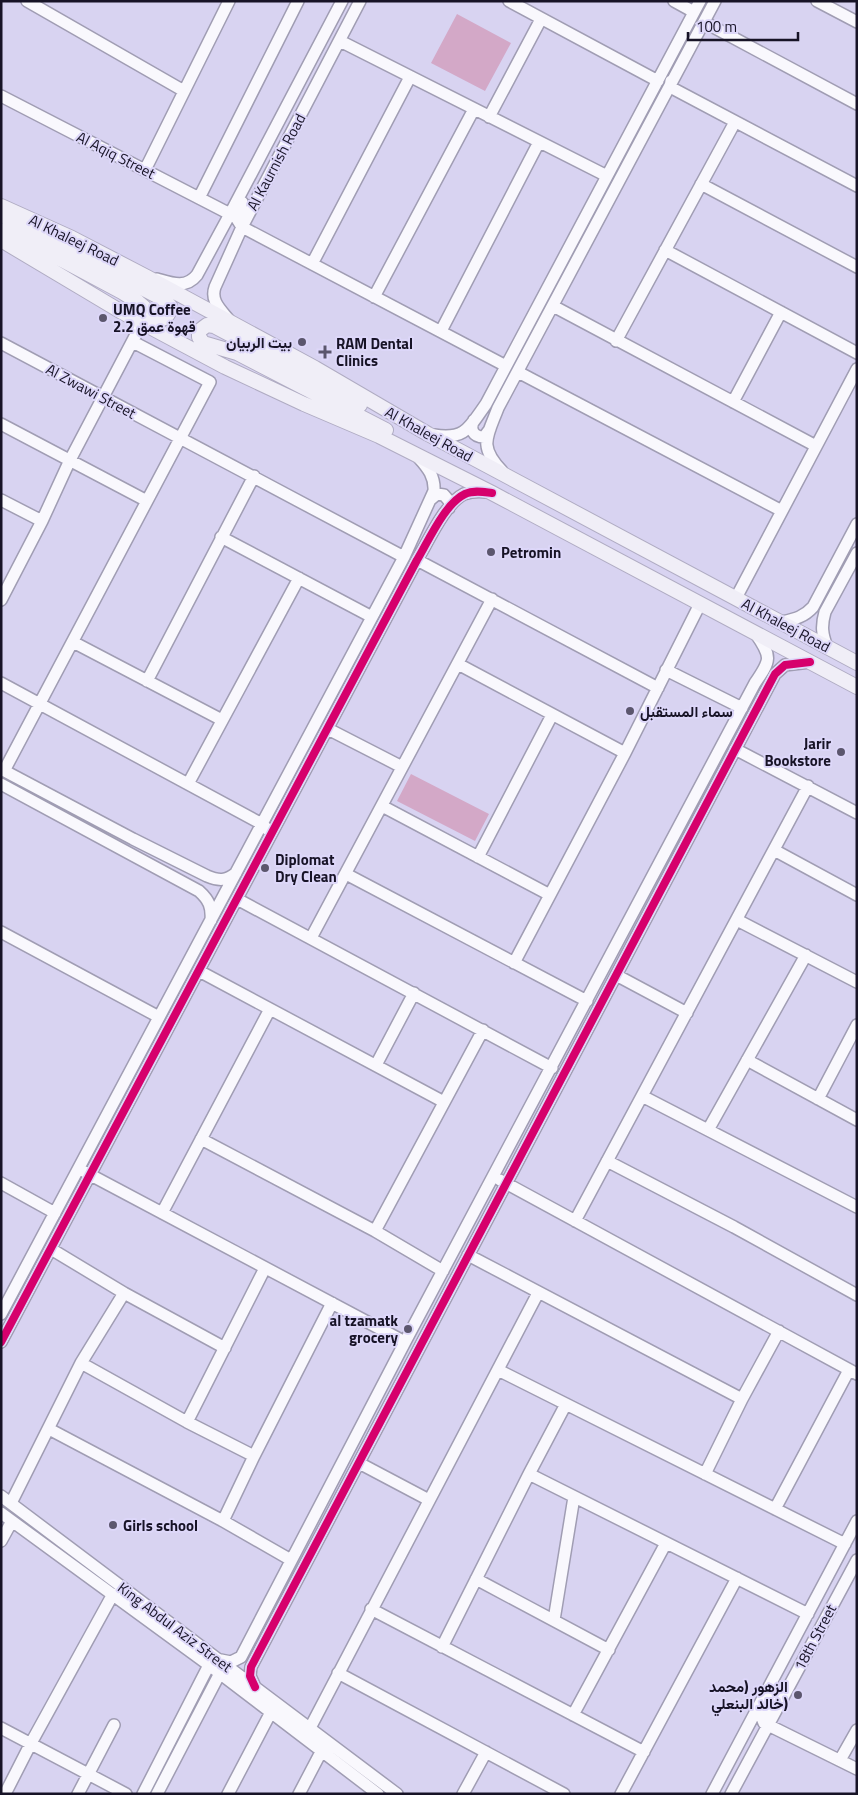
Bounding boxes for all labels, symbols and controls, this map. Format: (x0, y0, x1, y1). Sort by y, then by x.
scale bar (688, 10, 798, 42)
text: 100 m (696, 15, 737, 38)
street label: Al Kaurnish Road (241, 109, 311, 215)
street label: Al Aqiq Street (73, 125, 160, 185)
street label: Al Khaleej Road (25, 208, 123, 272)
place label: UMQ Coffee 2.2 قهوة عمق (113, 298, 196, 338)
marker: UMQ Coffee 2.2 قهوة عمق (97, 312, 109, 324)
place label: بيت الربيان (226, 331, 292, 354)
place label: RAM Dental Clinics (336, 332, 413, 372)
marker: بيت الربيان (296, 336, 308, 348)
marker: RAM Dental Clinics (318, 345, 332, 359)
street label: Al Zwawi Street (42, 358, 141, 425)
street label: Al Khaleej Road (381, 400, 477, 468)
place label: Petromin (501, 541, 561, 564)
marker: Petromin (485, 546, 497, 558)
street label: Al Khaleej Road (738, 592, 834, 658)
place label: سماء المستقبل (640, 700, 733, 723)
marker: سماء المستقبل (624, 705, 636, 717)
place label: Jarir Bookstore (764, 732, 831, 772)
marker: Jarir Bookstore (835, 746, 847, 758)
place label: Diplomat Dry Clean (275, 848, 337, 888)
marker: Diplomat Dry Clean (259, 862, 271, 874)
place label: al tzamatk grocery (330, 1309, 398, 1349)
marker: al tzamatk grocery (402, 1323, 414, 1335)
place label: Girls school (123, 1514, 198, 1537)
marker: Girls school (107, 1519, 119, 1531)
street label: King Abdul Aziz Street (113, 1576, 238, 1678)
street label: 18th Street (788, 1599, 842, 1674)
place label: الزهور (محمد خالد البنعلي) (709, 1675, 788, 1717)
marker: الزهور (محمد خالد البنعلي) (792, 1689, 804, 1701)

